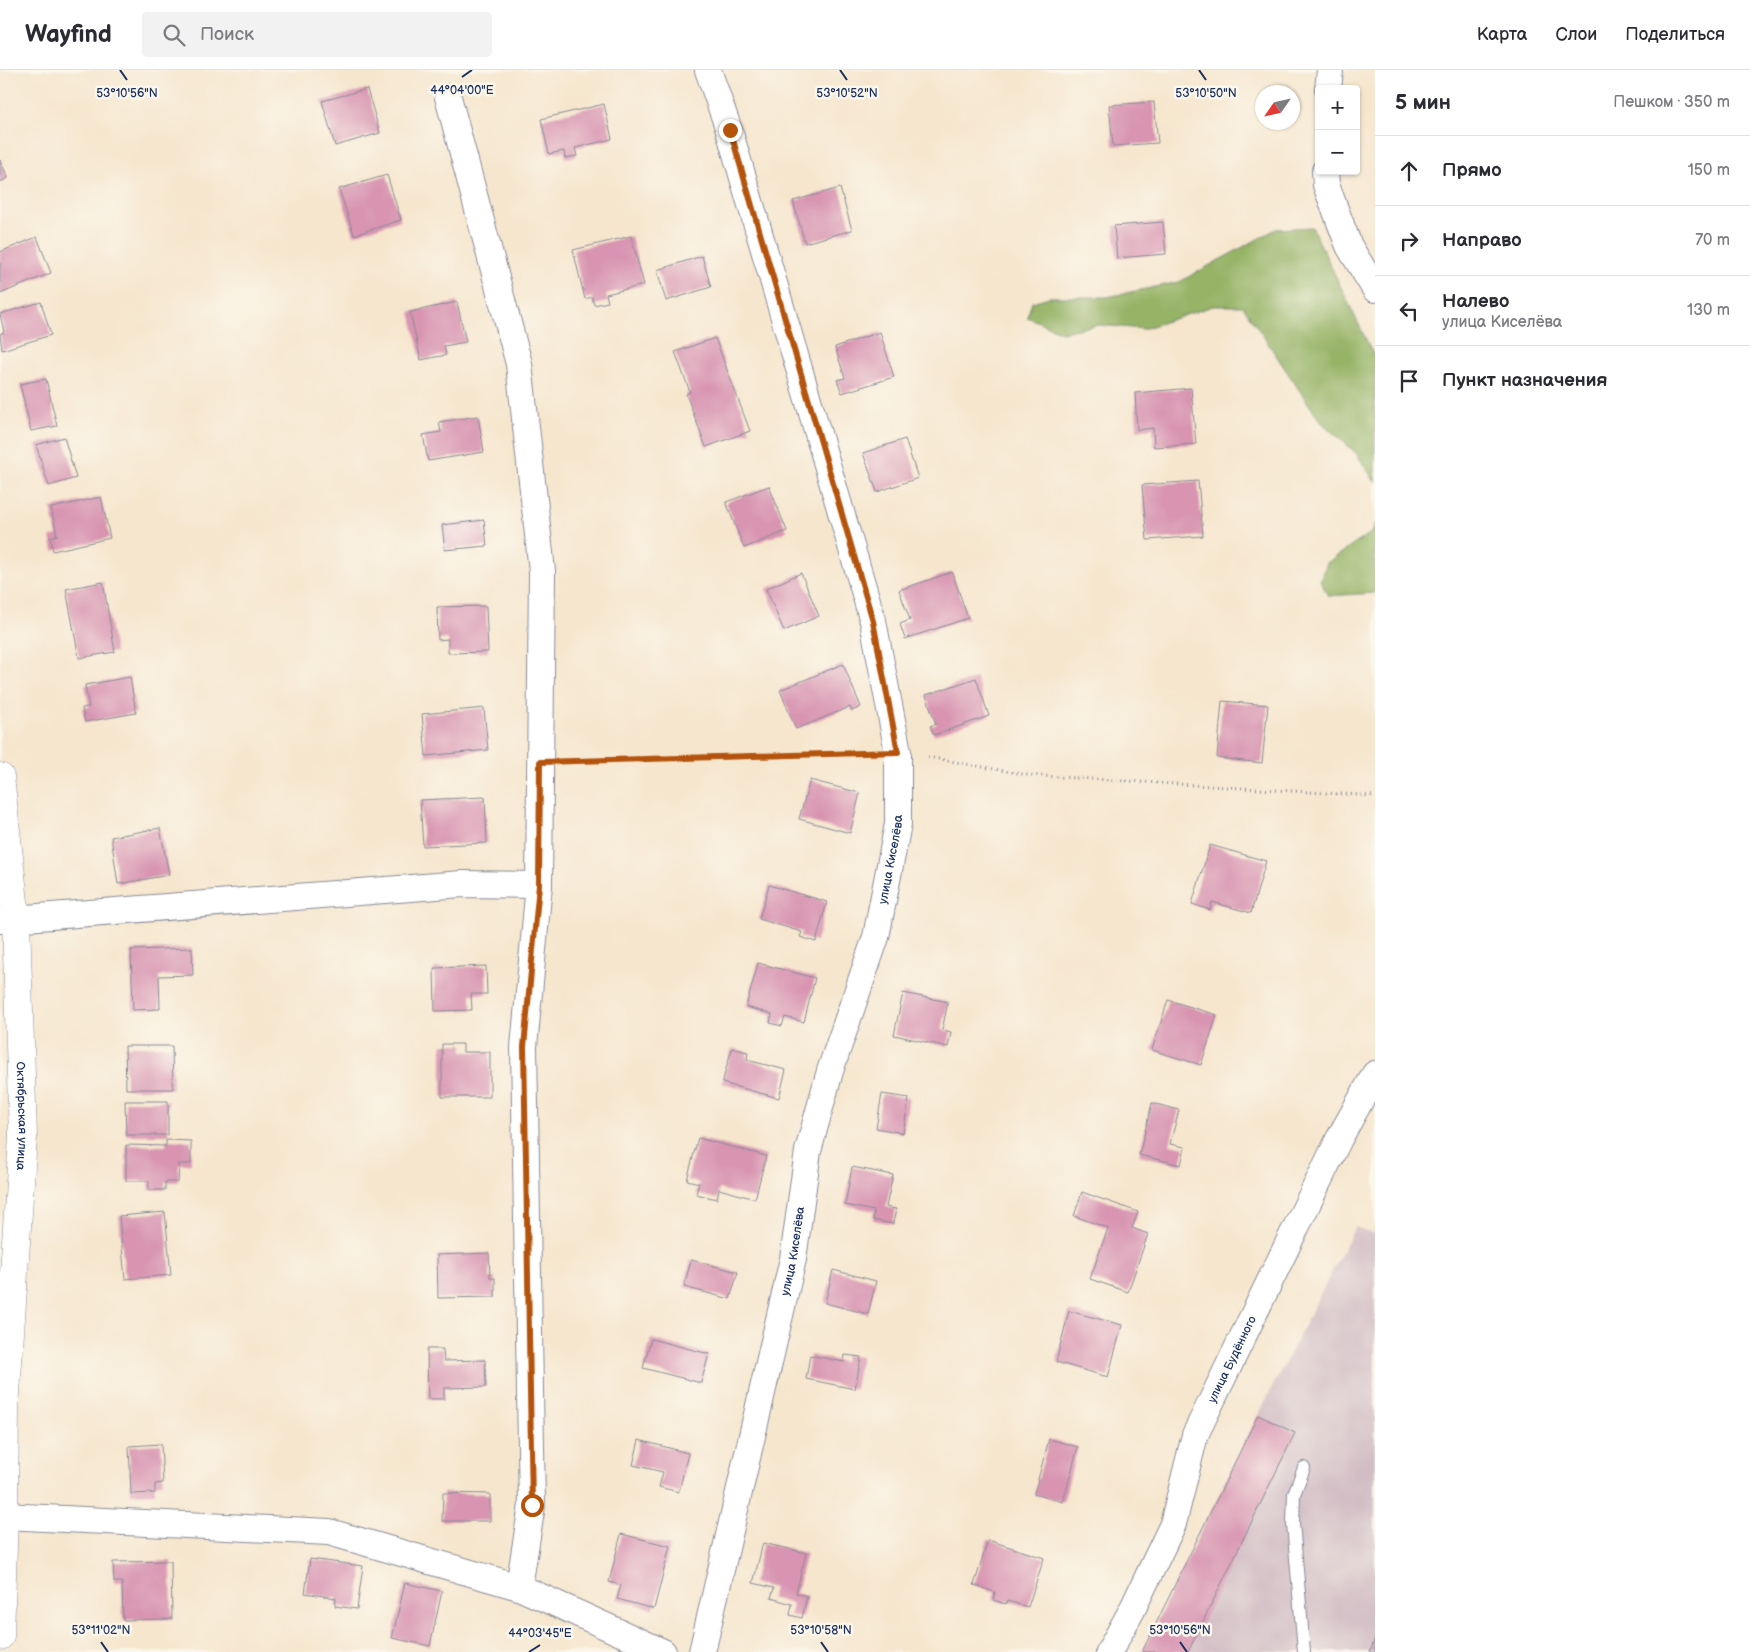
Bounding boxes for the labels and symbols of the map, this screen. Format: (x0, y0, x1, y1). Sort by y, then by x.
text: 44°04'00"E (430, 83, 494, 98)
north arrow (1255, 85, 1300, 130)
text: 53°10'56"N (96, 86, 158, 101)
text: 53°10'52"N (816, 86, 878, 101)
text: 53°10'50"N (1175, 86, 1237, 101)
route end (719, 119, 742, 142)
street label: улица Киселёва (875, 815, 906, 905)
street label: Октябрьская улица (13, 1061, 31, 1171)
street label: улица Киселёва (777, 1206, 808, 1297)
street label: улица Будённого (1204, 1313, 1259, 1405)
route start (521, 1494, 544, 1517)
text: 53°11'02"N (71, 1623, 131, 1638)
text: 53°10'58"N (790, 1623, 852, 1638)
text: 53°10'56"N (1149, 1623, 1211, 1638)
text: 44°03'45"E (508, 1626, 572, 1641)

